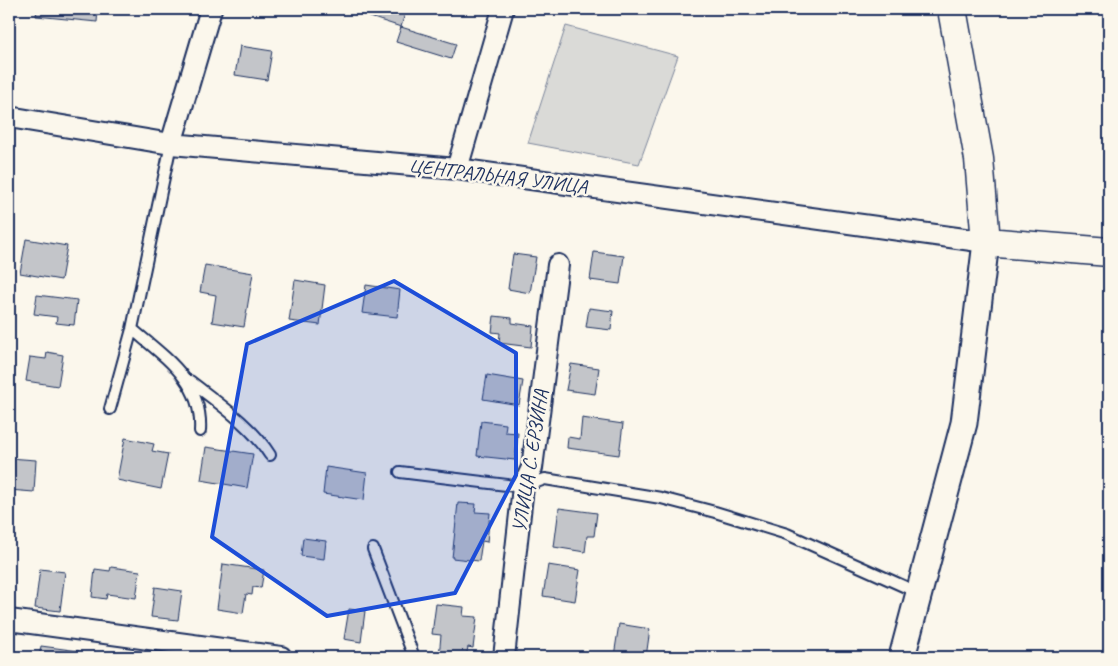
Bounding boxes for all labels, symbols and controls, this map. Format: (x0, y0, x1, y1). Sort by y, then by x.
street label: ЦЕНТРАЛЬНАЯ УЛИЦА (408, 153, 589, 199)
street label: УЛИЦА С. ЕРЗИНА (506, 387, 554, 534)

